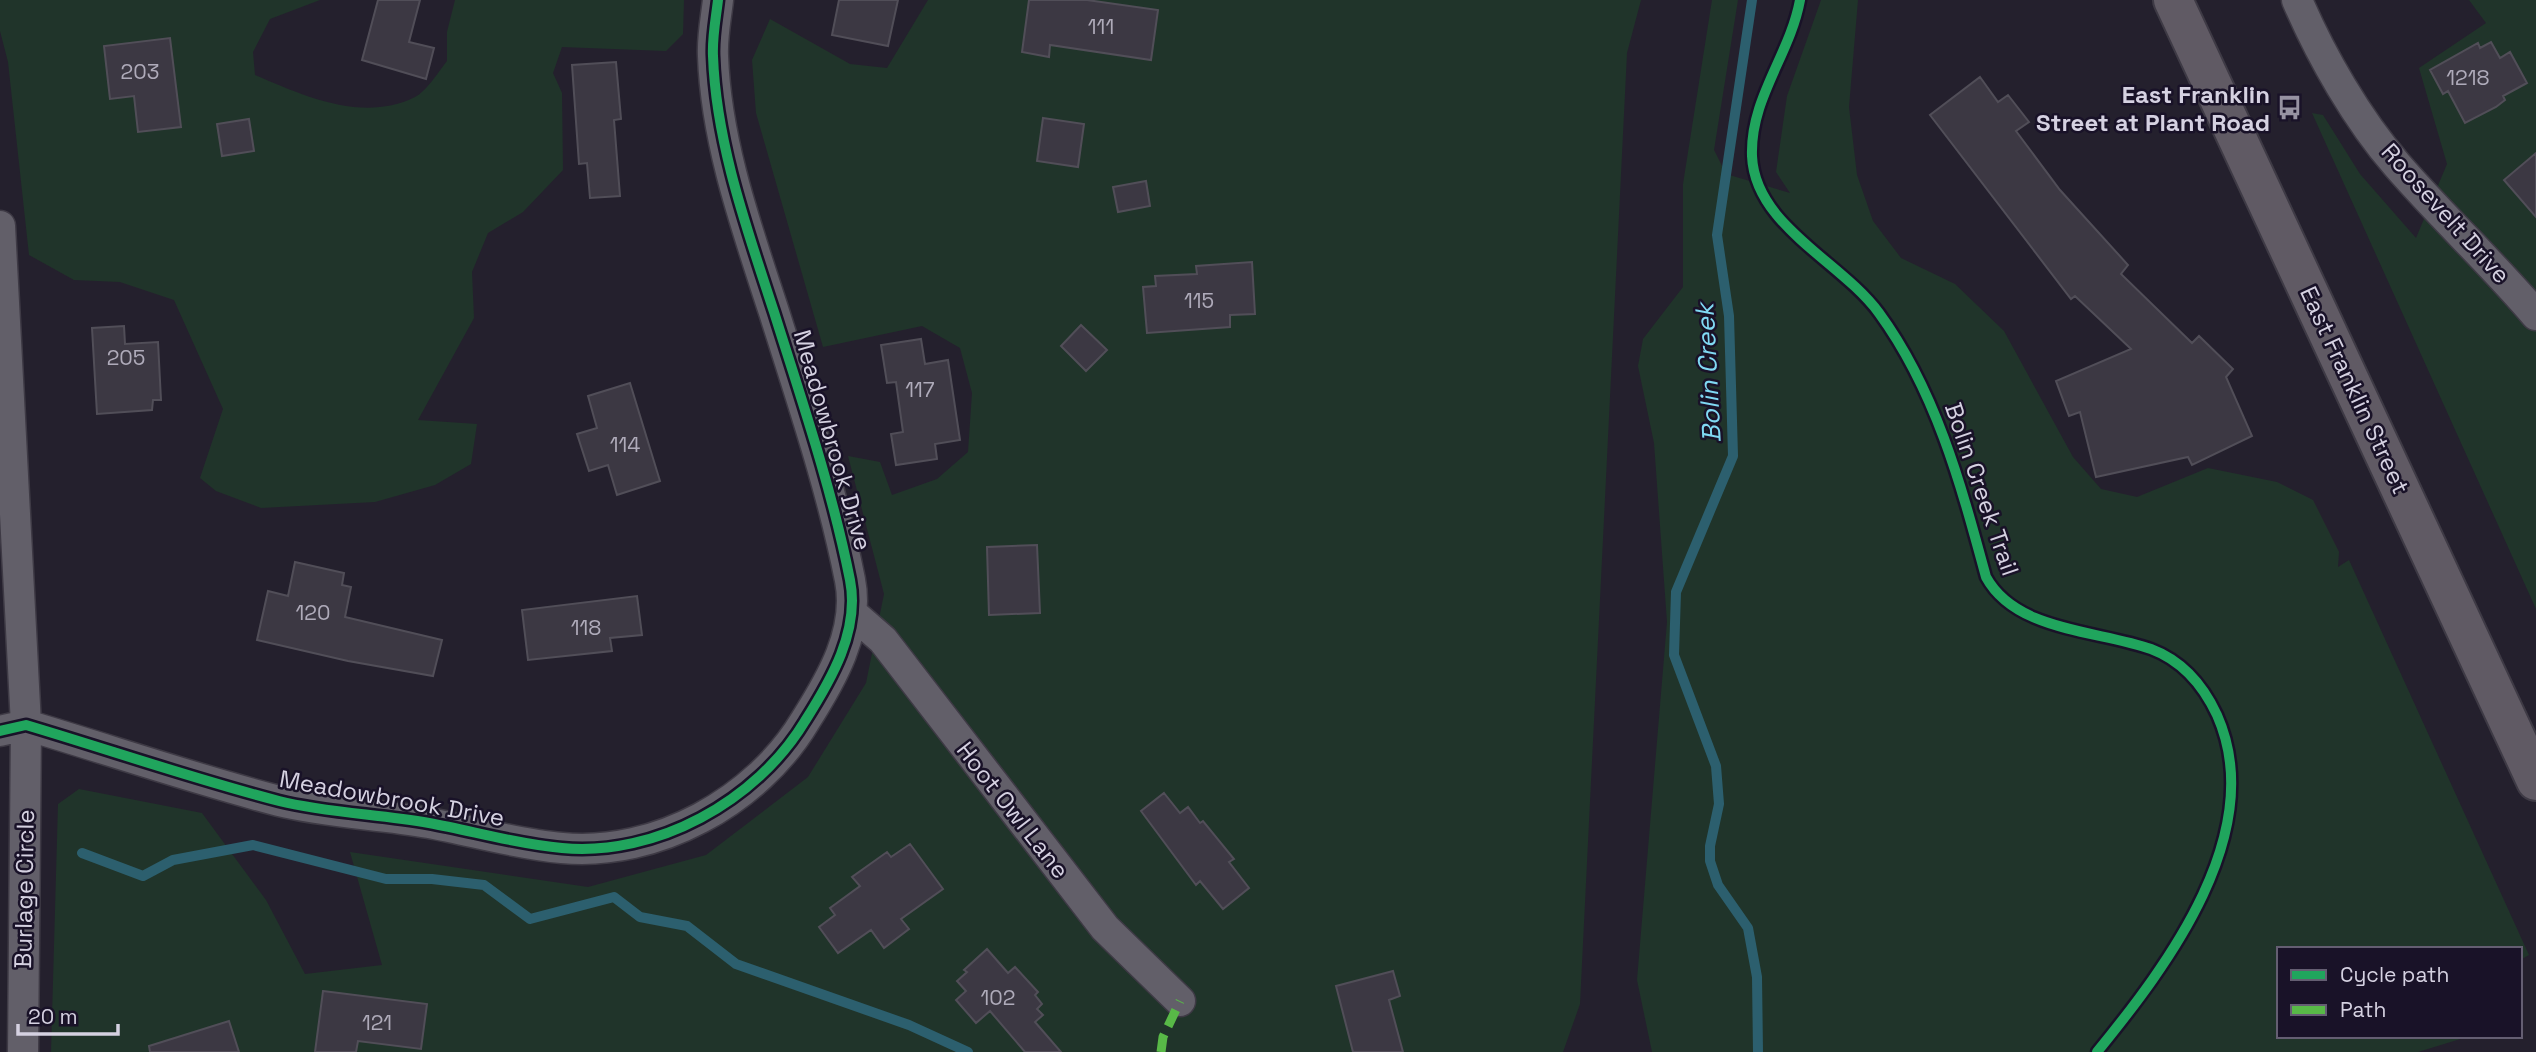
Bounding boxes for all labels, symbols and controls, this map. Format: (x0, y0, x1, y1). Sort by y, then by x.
house number: 111 (1088, 13, 1114, 40)
house number: 203 (121, 58, 159, 85)
house number: 1218 (2446, 64, 2490, 91)
place label: East Franklin Street at Plant Road (2036, 79, 2270, 138)
bus stop icon: East Franklin Street at Plant Road (2276, 94, 2304, 122)
street label: Roosevelt Drive (2375, 136, 2517, 290)
street label: East Franklin Street (2293, 281, 2417, 499)
house number: 115 (1184, 287, 1214, 314)
water label: Bolin Creek (1687, 299, 1729, 444)
street label: Meadowbrook Drive (787, 326, 879, 554)
house number: 205 (107, 344, 145, 371)
house number: 117 (905, 376, 935, 403)
street label: Bolin Creek Trail (1938, 399, 2026, 579)
house number: 114 (610, 431, 640, 458)
house number: 120 (296, 599, 330, 626)
house number: 118 (571, 614, 601, 641)
street label: Hoot Owl Lane (950, 735, 1076, 885)
street label: Meadowbrook Drive (277, 763, 507, 833)
street label: Burlage Circle (7, 809, 41, 969)
legend (2277, 947, 2522, 1038)
text: Cycle path (2340, 961, 2449, 988)
house number: 102 (981, 984, 1015, 1011)
scale bar (18, 992, 117, 1036)
text: Path (2340, 996, 2386, 1023)
text: 20 m (28, 1003, 78, 1030)
house number: 121 (362, 1009, 392, 1036)

